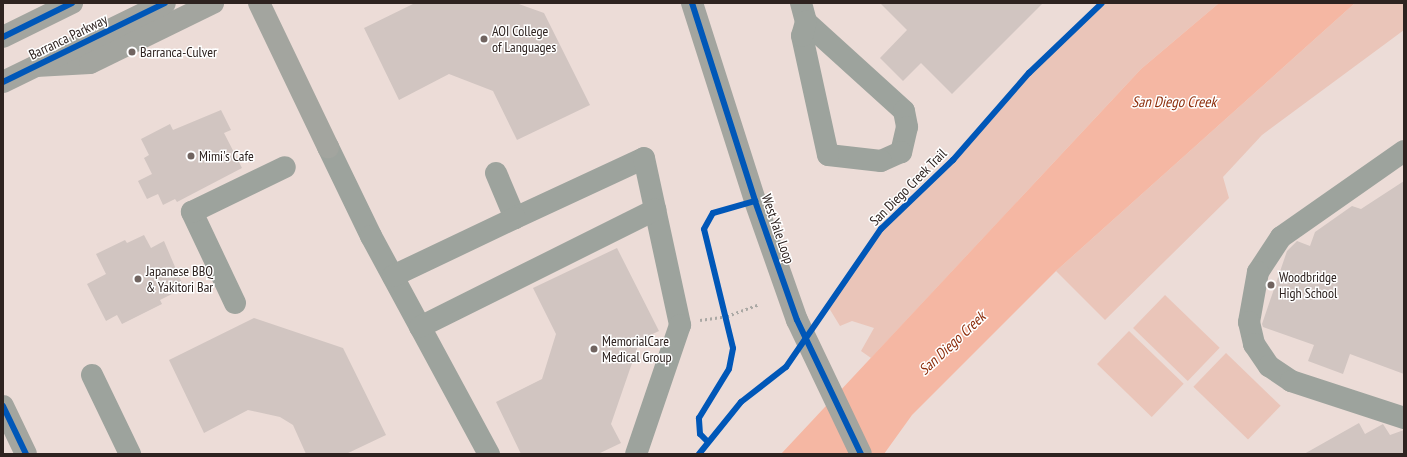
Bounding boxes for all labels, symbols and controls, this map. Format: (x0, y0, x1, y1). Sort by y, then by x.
street label: Barranca Parkway (26, 11, 110, 63)
place label: AOI College of Languages (492, 23, 556, 56)
marker: AOI College of Languages (479, 34, 489, 44)
place label: Barranca-Culver (140, 44, 217, 60)
marker: Barranca-Culver (127, 47, 137, 57)
water label: San Diego Creek (1132, 93, 1216, 111)
street label: San Diego Creek Trail (866, 145, 950, 229)
place label: Mimi's Cafe (199, 148, 254, 164)
marker: Mimi's Cafe (186, 151, 196, 161)
street label: West Yale Loop (758, 192, 798, 266)
place label: Japanese BBQ & Yakitori Bar (146, 263, 213, 296)
place label: Woodbridge High School (1279, 269, 1337, 302)
marker: Japanese BBQ & Yakitori Bar (133, 274, 143, 284)
marker: Woodbridge High School (1266, 280, 1276, 290)
water label: San Diego Creek (915, 308, 989, 378)
place label: MemorialCare Medical Group (602, 333, 672, 366)
marker: MemorialCare Medical Group (589, 344, 599, 354)

